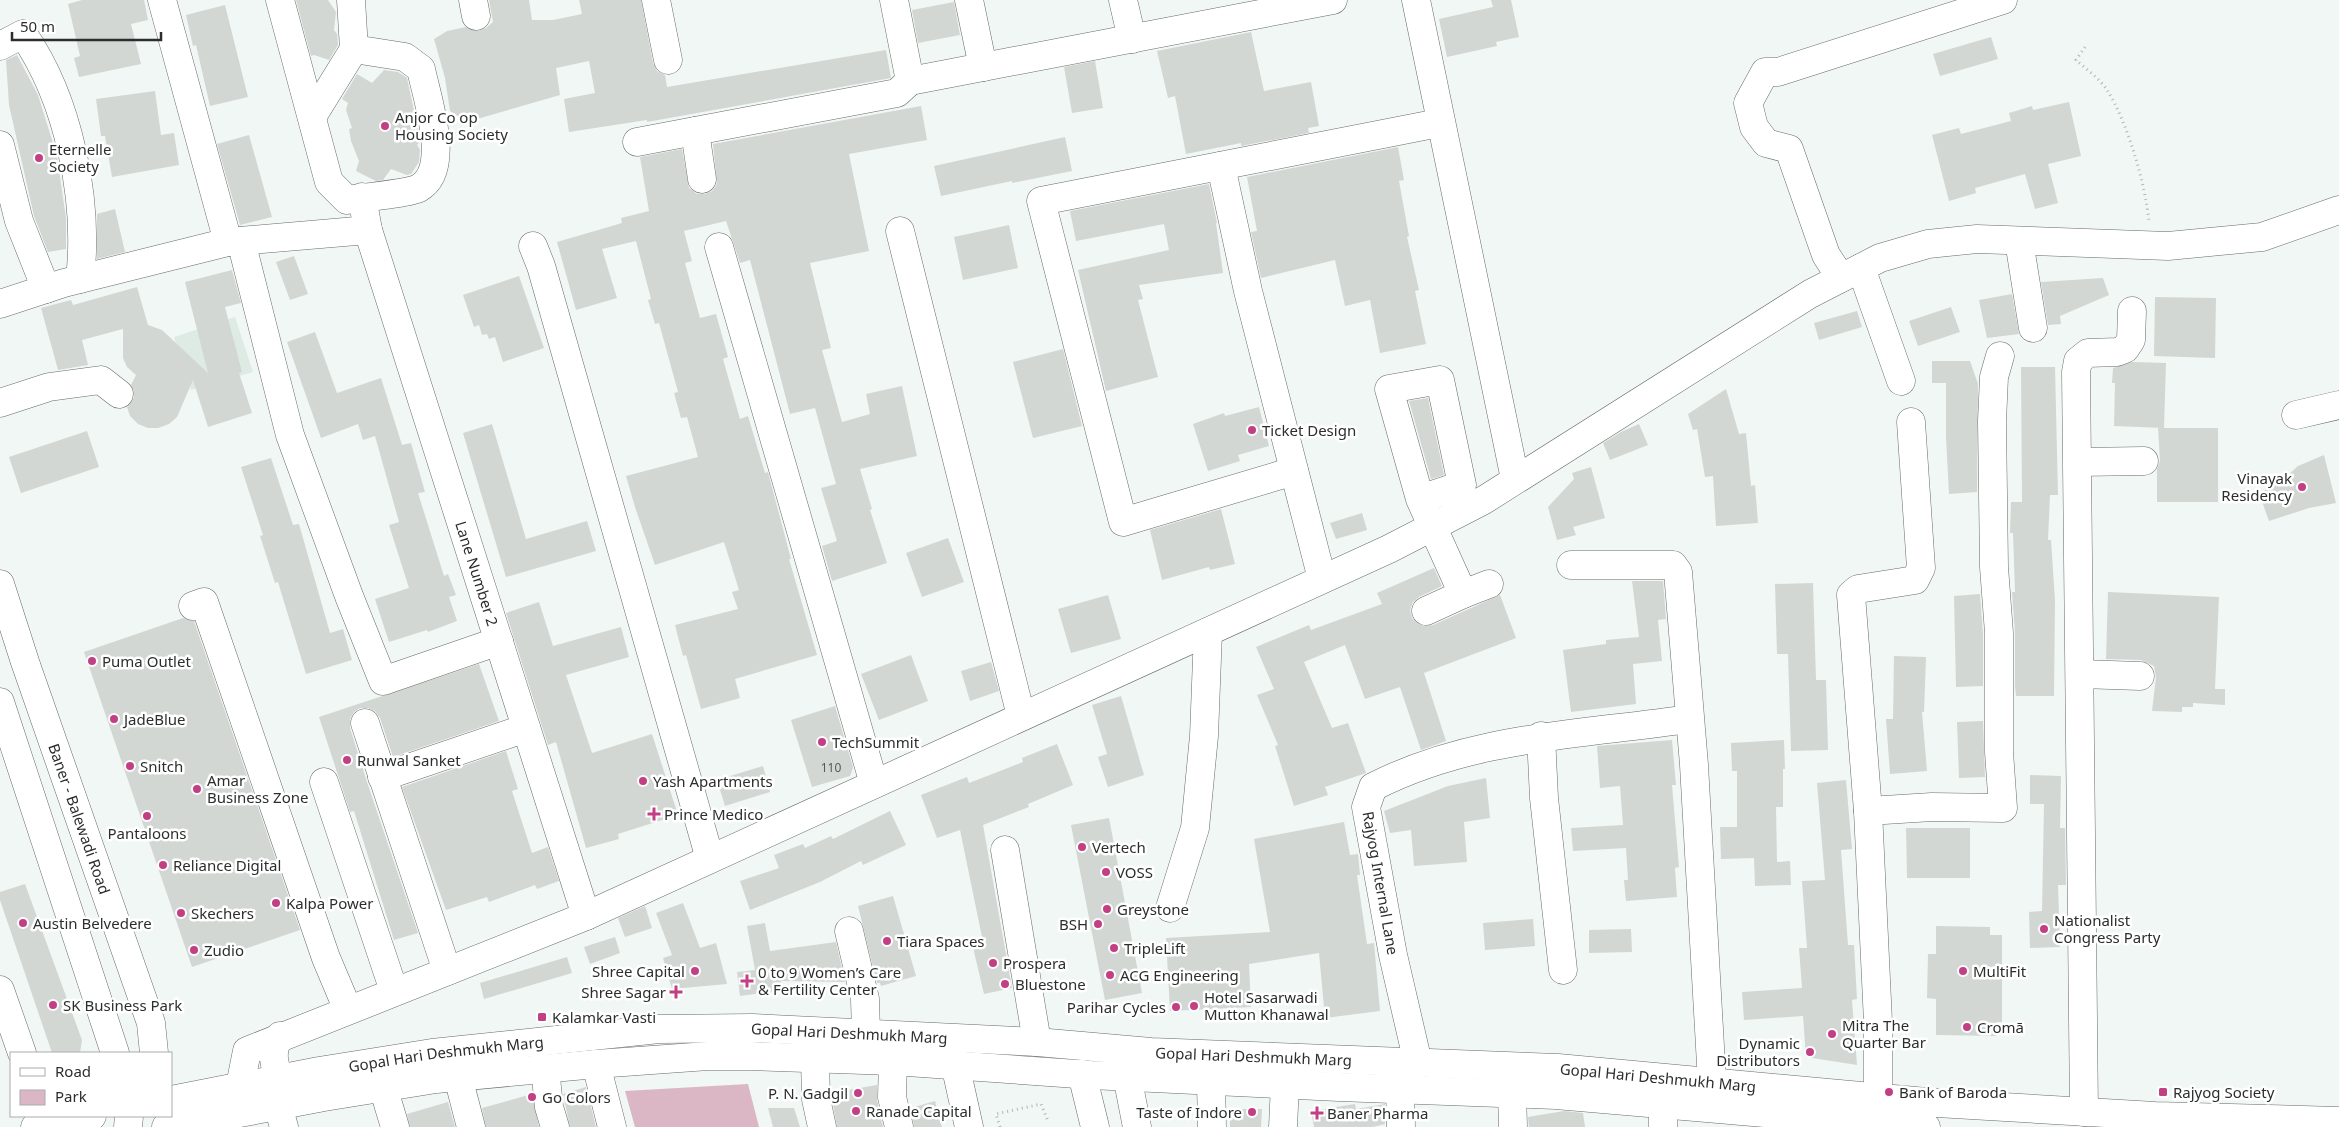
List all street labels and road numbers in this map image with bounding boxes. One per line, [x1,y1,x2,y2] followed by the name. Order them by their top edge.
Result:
[451,519,503,629] street label: Lane Number 2
[44,741,115,897] street label: Baner - Balewadi Road
[1359,810,1403,956] street label: Rajyog Internal Lane
[751,1018,948,1048] street label: Gopal Hari Deshmukh Marg
[347,1031,545,1076] street label: Gopal Hari Deshmukh Marg
[1155,1042,1352,1070] street label: Gopal Hari Deshmukh Marg
[1559,1058,1757,1096] street label: Gopal Hari Deshmukh Marg

